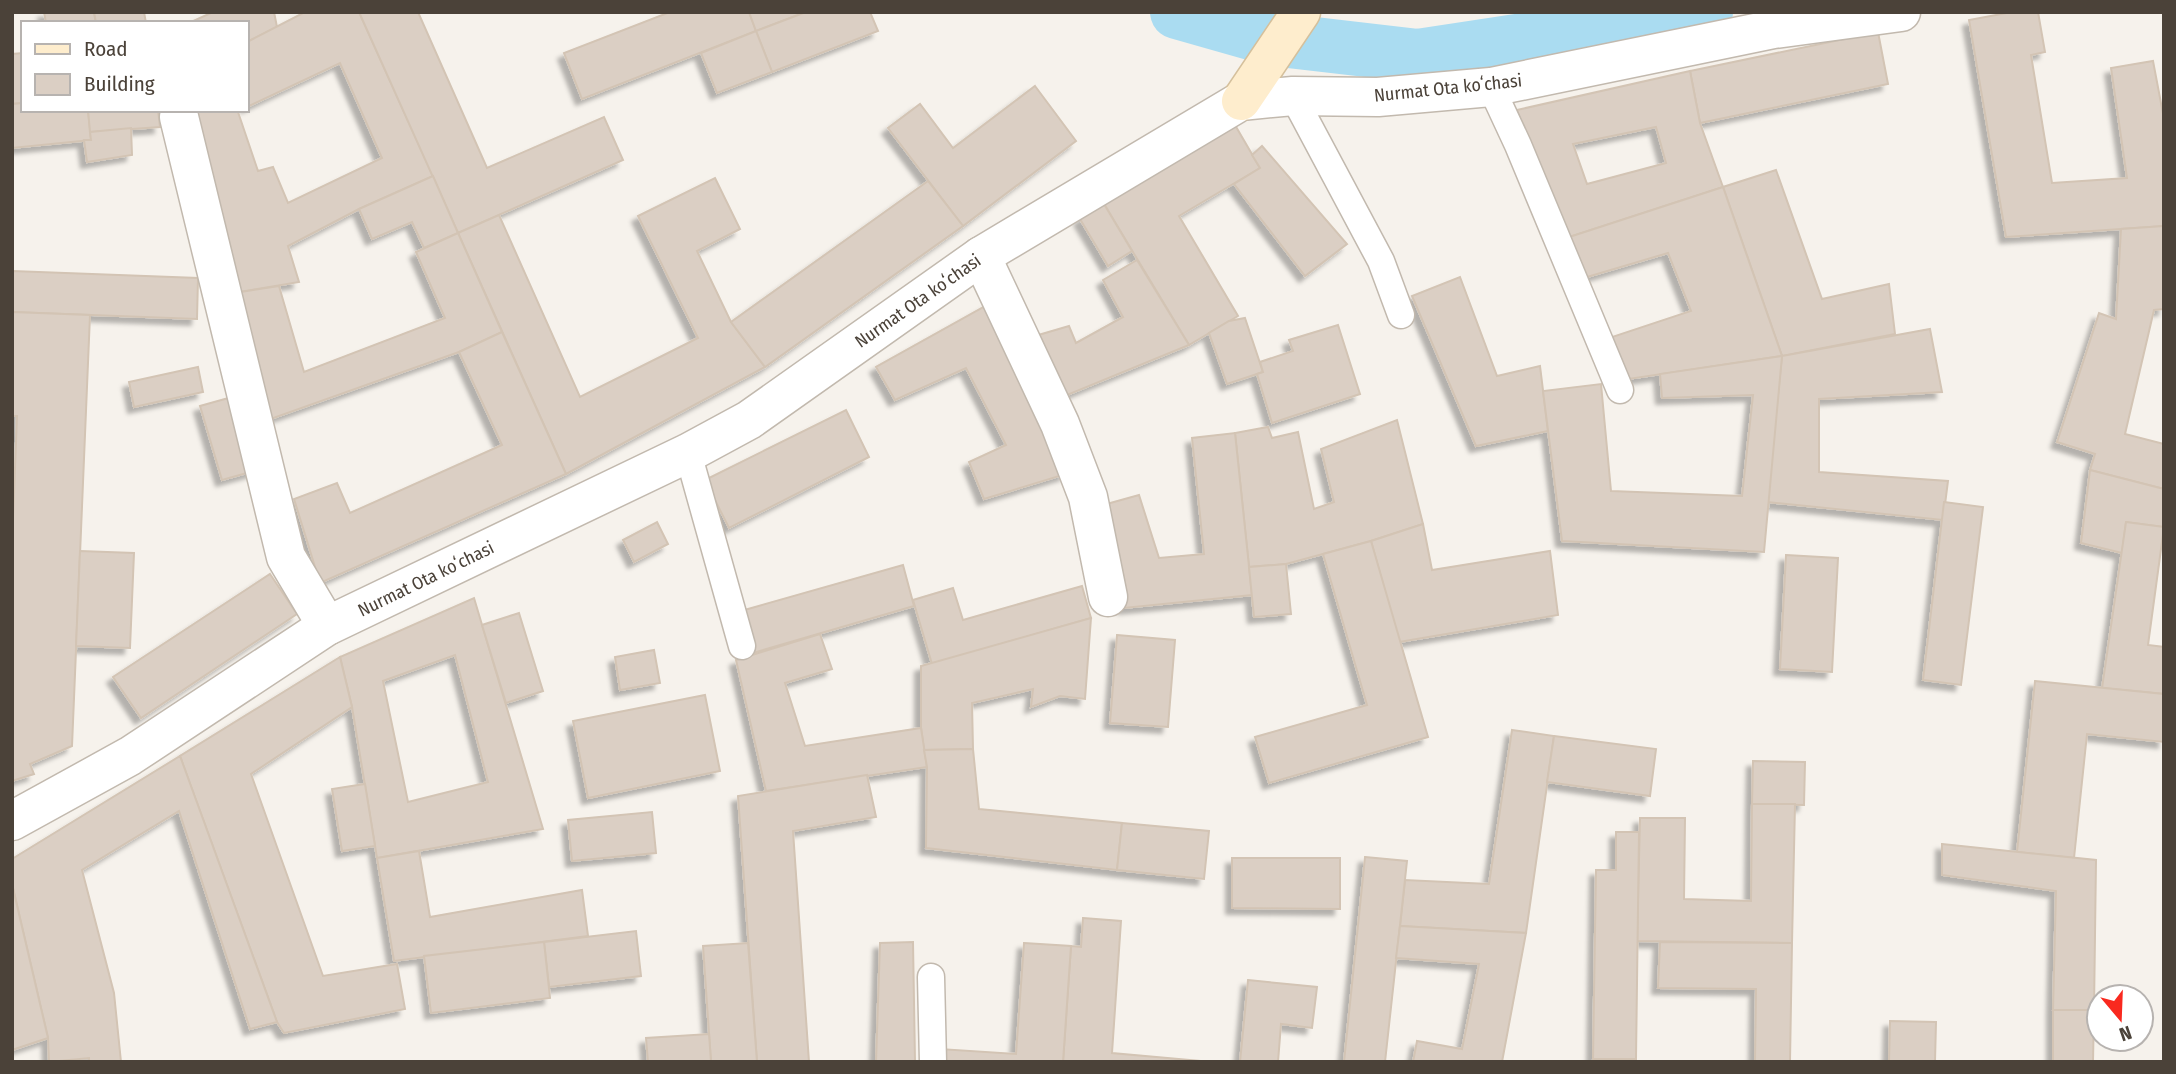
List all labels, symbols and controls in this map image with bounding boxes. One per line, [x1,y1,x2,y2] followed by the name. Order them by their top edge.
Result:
[21,21,248,112] legend
[84,36,128,62] text: Road
[1373,69,1523,107] street label: Nurmat Ota koʻchasi
[84,71,155,97] text: Building
[851,249,985,353] street label: Nurmat Ota koʻchasi
[354,537,498,621] street label: Nurmat Ota koʻchasi
[2085,983,2155,1053] north arrow
[2116,1021,2135,1046] text: N

